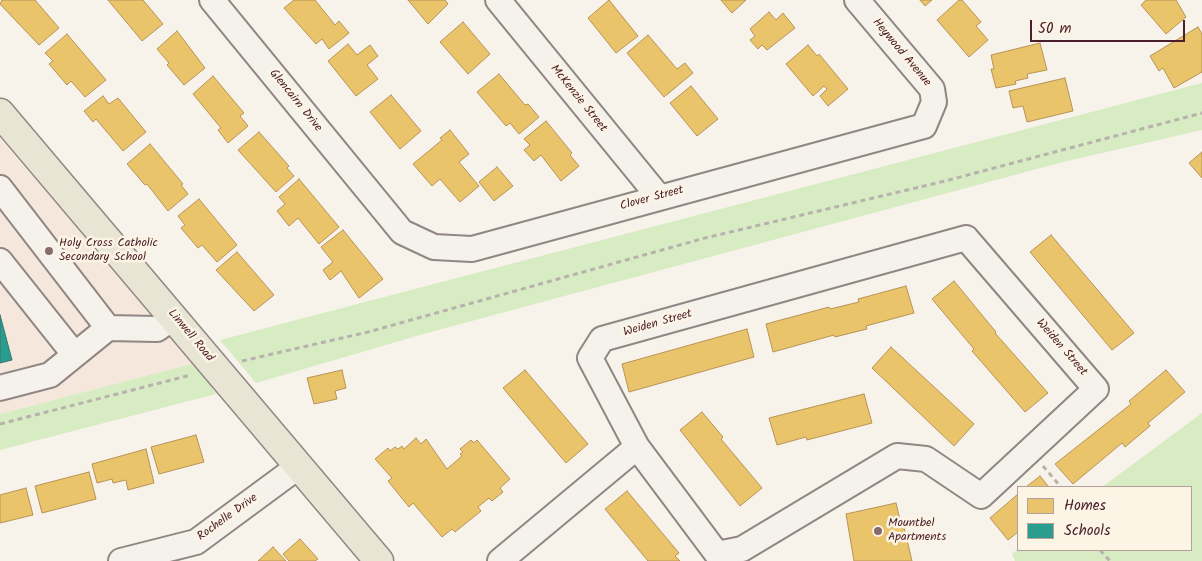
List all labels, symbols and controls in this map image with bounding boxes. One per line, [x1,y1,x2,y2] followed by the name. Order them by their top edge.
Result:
[1032,10,1187,42] scale bar
[868,16,934,90] street label: Heywood Avenue
[1038,17,1072,41] text: 50 m
[546,62,610,136] street label: McKenzie Street
[265,67,325,135] street label: Glencairn Drive
[619,184,685,214] street label: Clover Street
[59,237,158,265] place label: Holy Cross Catholic Secondary School
[43,245,55,257] marker: Holy Cross Catholic Secondary School
[164,307,216,365] street label: Linwell Road
[622,307,694,341] street label: Weiden Street
[1032,317,1090,379] street label: Weiden Street
[1017,486,1192,551] legend
[195,491,261,545] street label: Rochelle Drive
[1064,494,1106,518] text: Homes
[888,517,946,545] place label: Mountbel Apartments
[1064,519,1110,543] text: Schools
[872,525,884,537] marker: Mountbel Apartments

